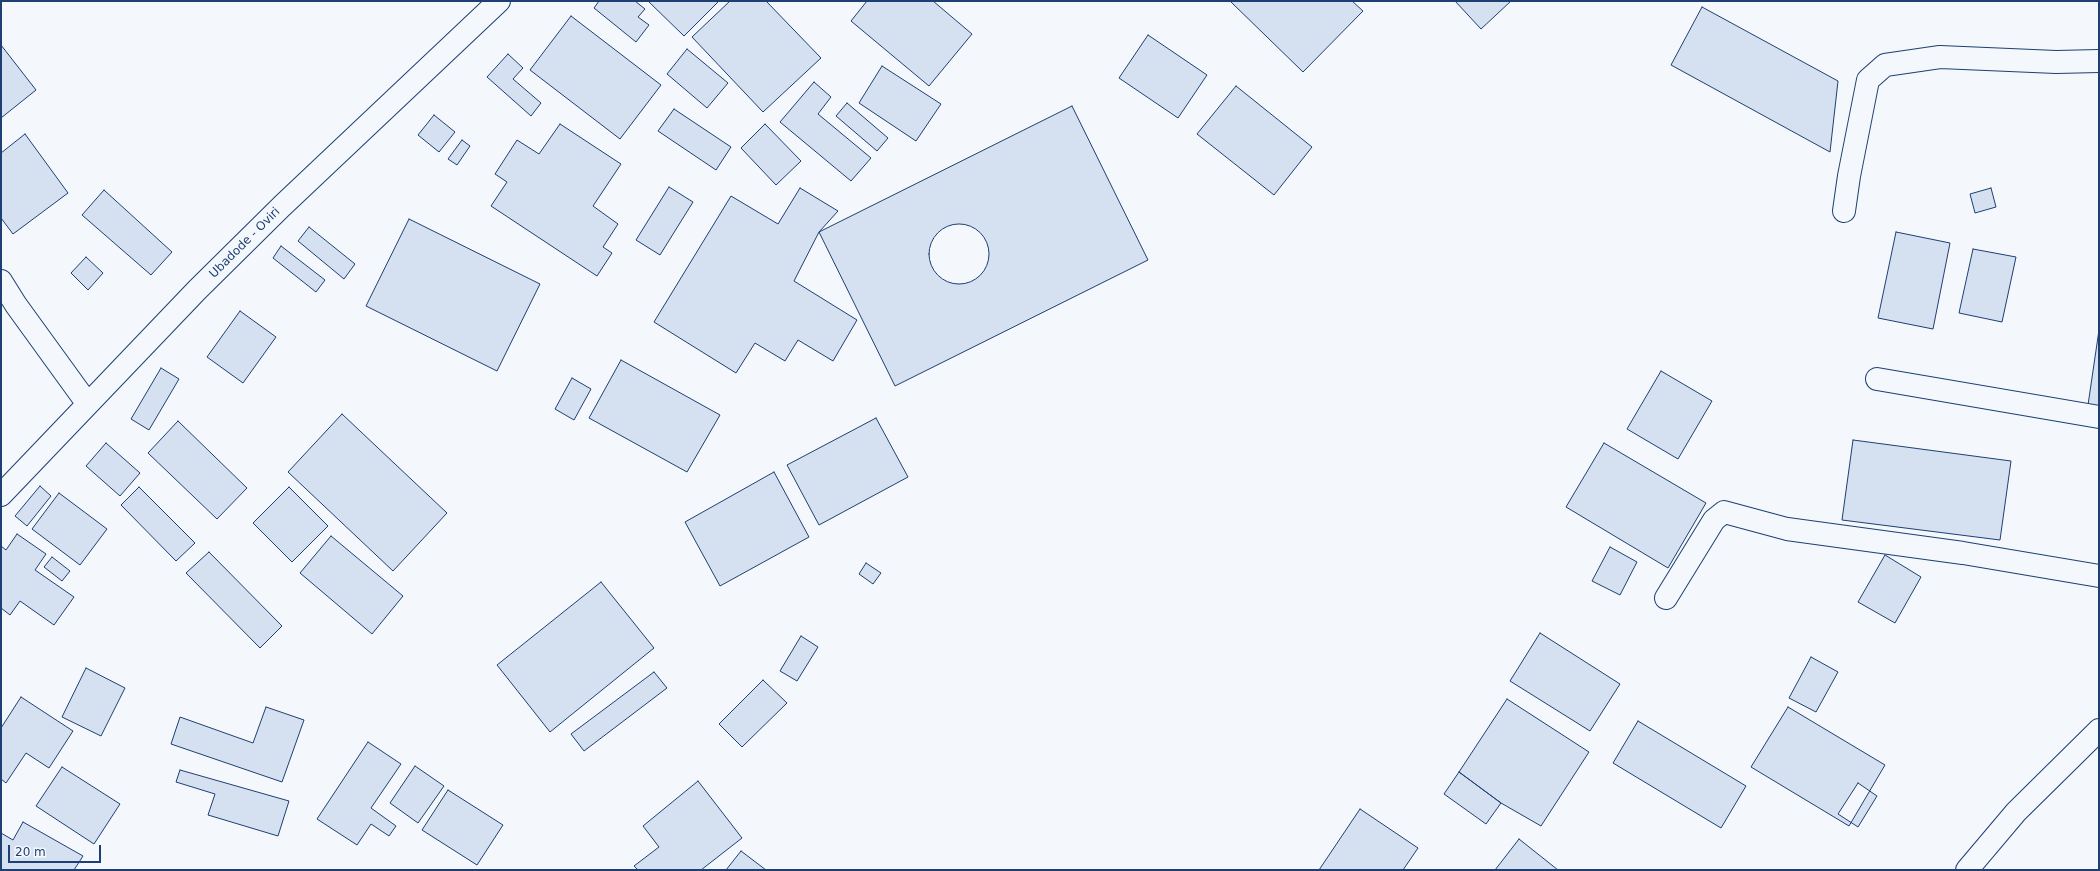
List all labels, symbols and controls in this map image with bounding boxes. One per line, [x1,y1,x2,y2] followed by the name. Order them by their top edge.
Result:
[207,205,283,281] street label: Ubadode - Oviri
[10,837,103,863] scale bar
[15,845,46,859] text: 20 m

